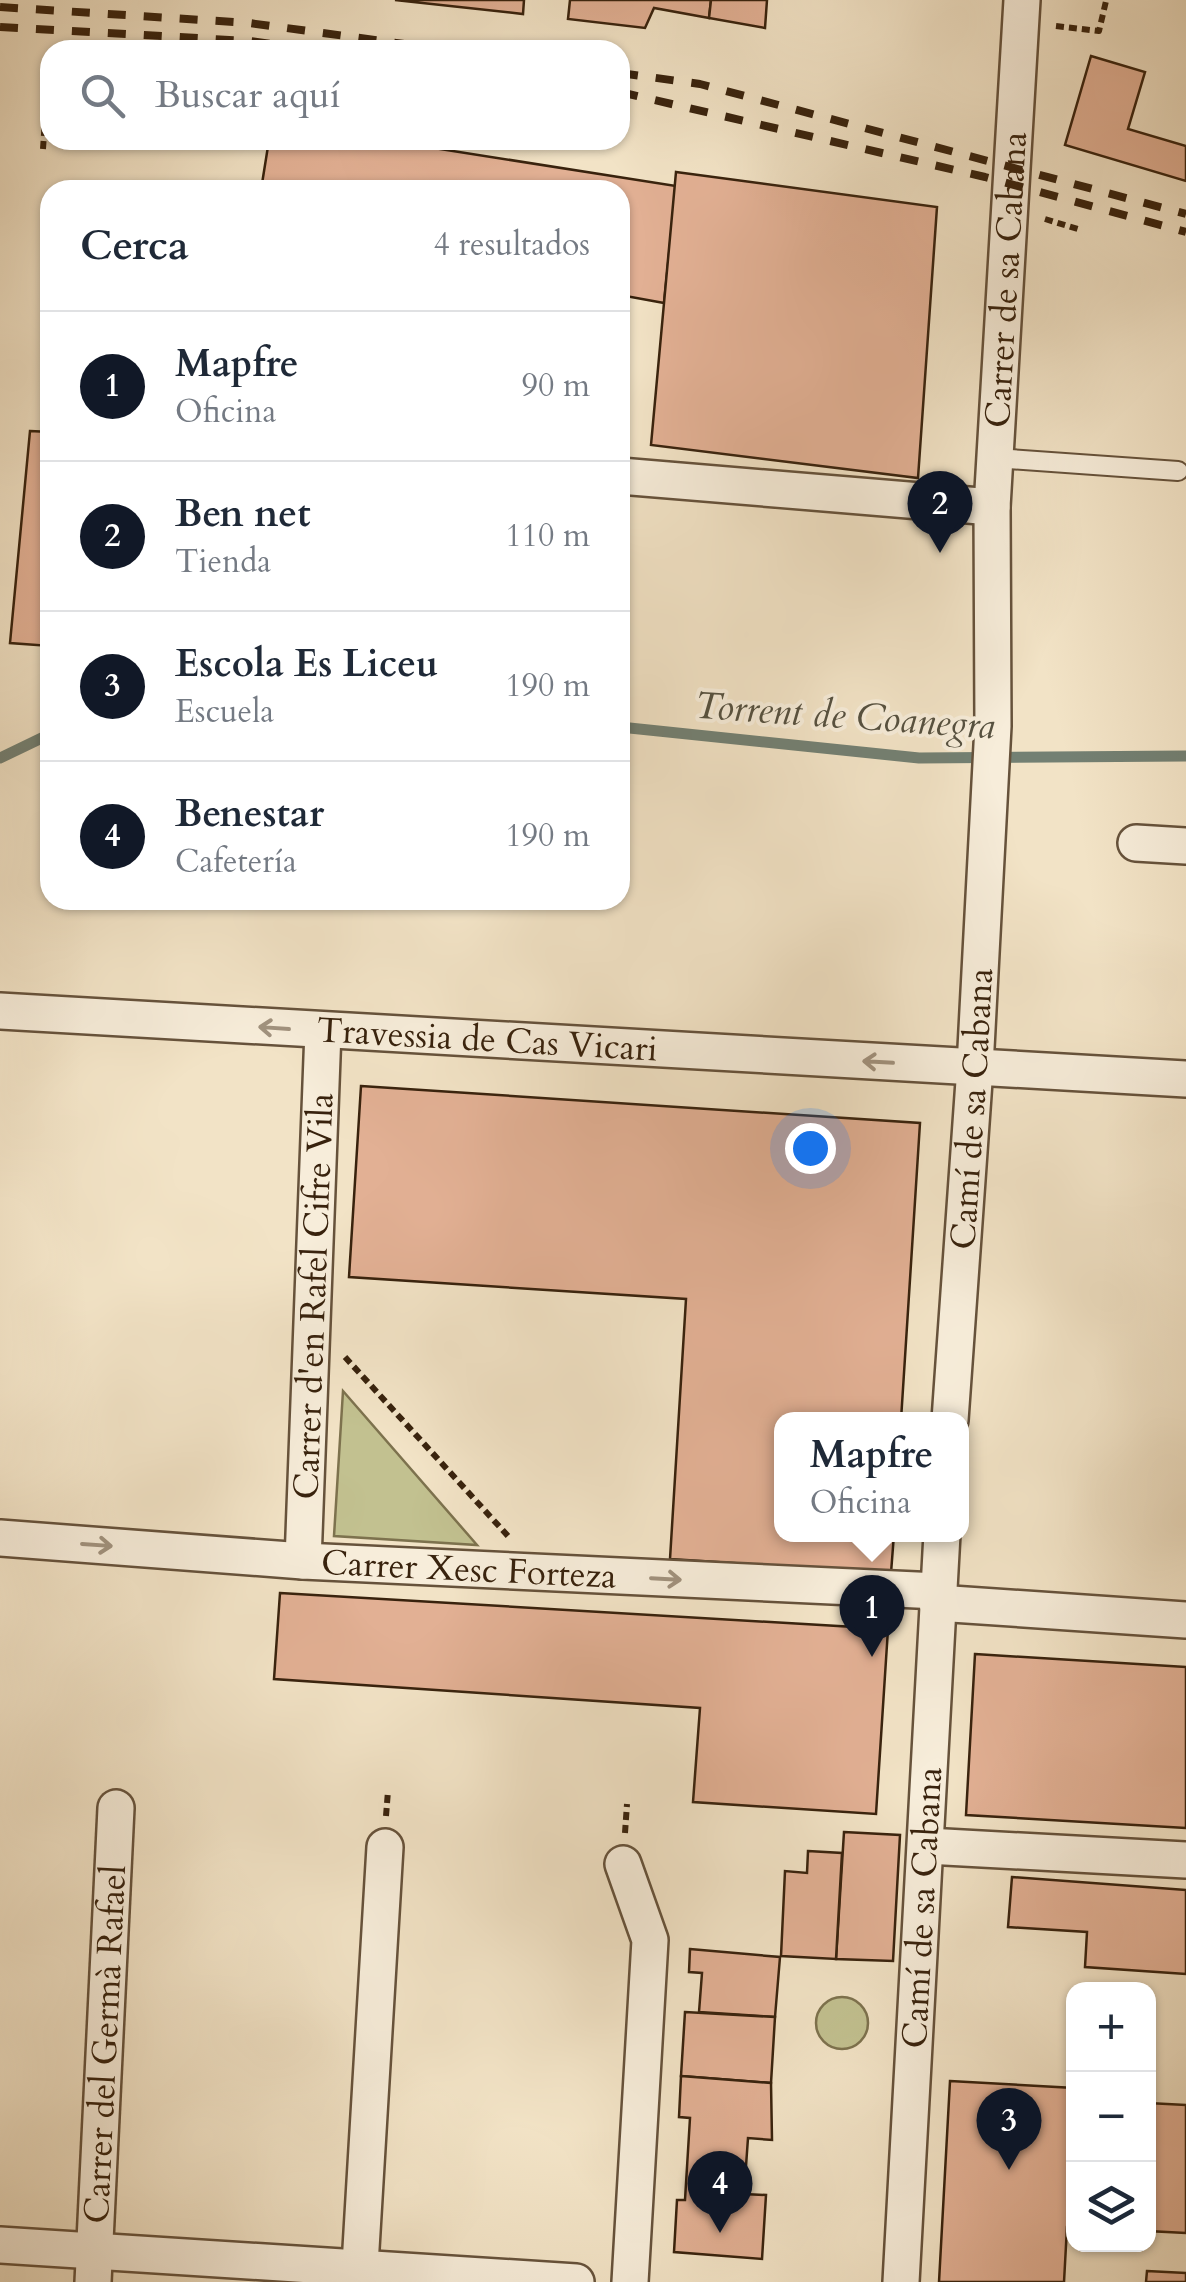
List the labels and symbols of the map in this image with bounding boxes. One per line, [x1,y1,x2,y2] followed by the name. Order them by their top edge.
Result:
[974,130,1039,429] street label: Carrer de sa Cabana
[908,470,972,553] pin: 2
[693,680,997,752] water label: Torrent de Coanegra
[939,967,1005,1251] street label: Camí de sa Cabana
[315,1006,659,1074] street label: Travessia de Cas Vicari
[259,1019,291,1038] one-way arrow
[863,1052,895,1071] one-way arrow
[282,1092,346,1500] street label: Carrer d'en Rafel Cifre Vila
[785,1123,836,1174] your location
[81,1536,113,1555] one-way arrow
[320,1539,618,1601] street label: Carrer Xesc Forteza
[650,1570,682,1589] one-way arrow
[840,1574,904,1657] pin: 1
[891,1766,954,2050] street label: Camí de sa Cabana
[73,1864,138,2225] street label: Carrer del Germà Rafael
[976,2088,1042,2170] pin: 3
[688,2150,752,2233] pin: 4

